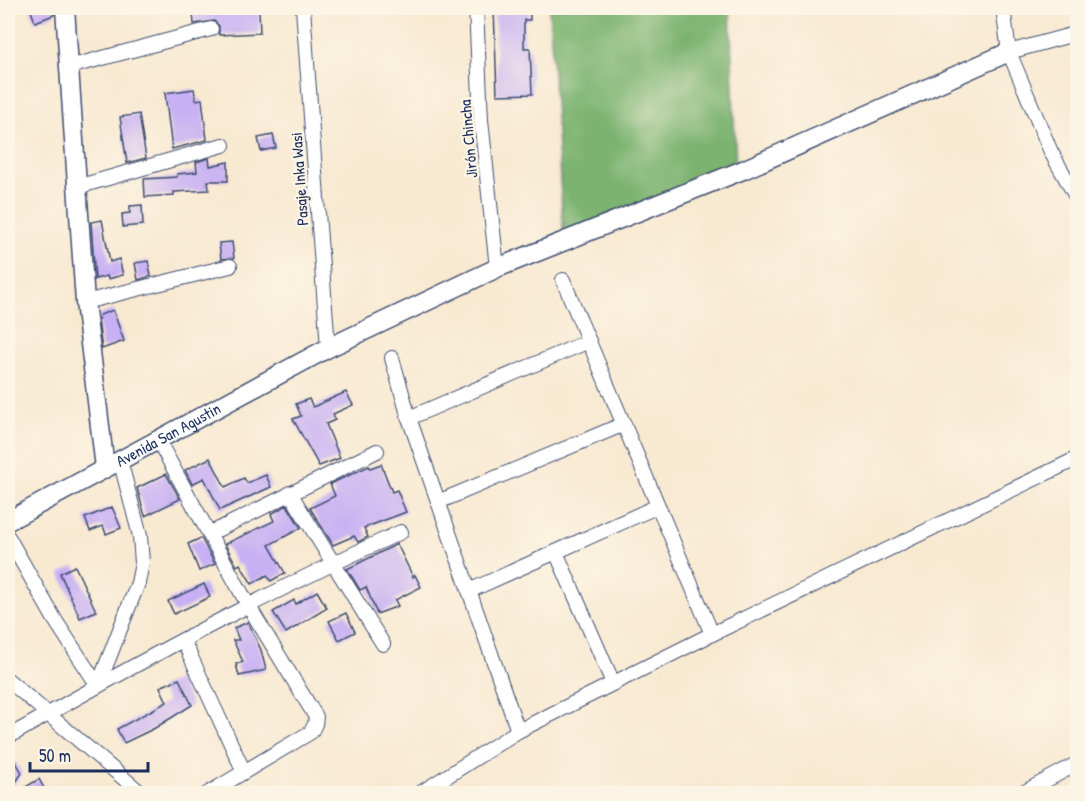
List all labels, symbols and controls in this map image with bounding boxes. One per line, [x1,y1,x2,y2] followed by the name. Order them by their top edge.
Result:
[454,99,482,179] street label: Jirón Chincha
[285,132,313,226] street label: Pasaje Inka Wasi
[112,397,224,472] street label: Avenida San Agustin
[30,735,148,773] scale bar
[39,743,71,768] text: 50 m

